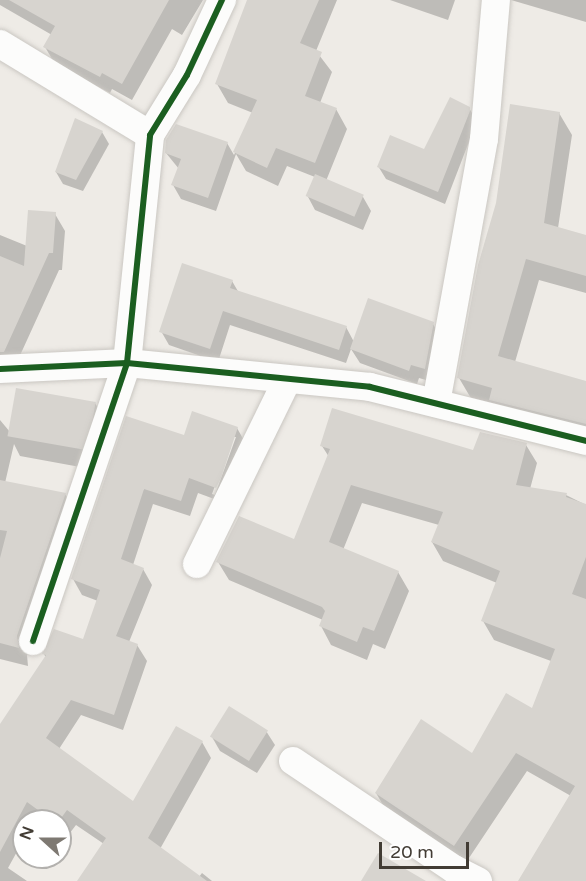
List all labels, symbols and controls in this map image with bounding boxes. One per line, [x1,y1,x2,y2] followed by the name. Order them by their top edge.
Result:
[12,809,72,869] north arrow
[15,824,39,843] text: N
[382,830,472,868] scale bar
[390,841,434,863] text: 20 m

